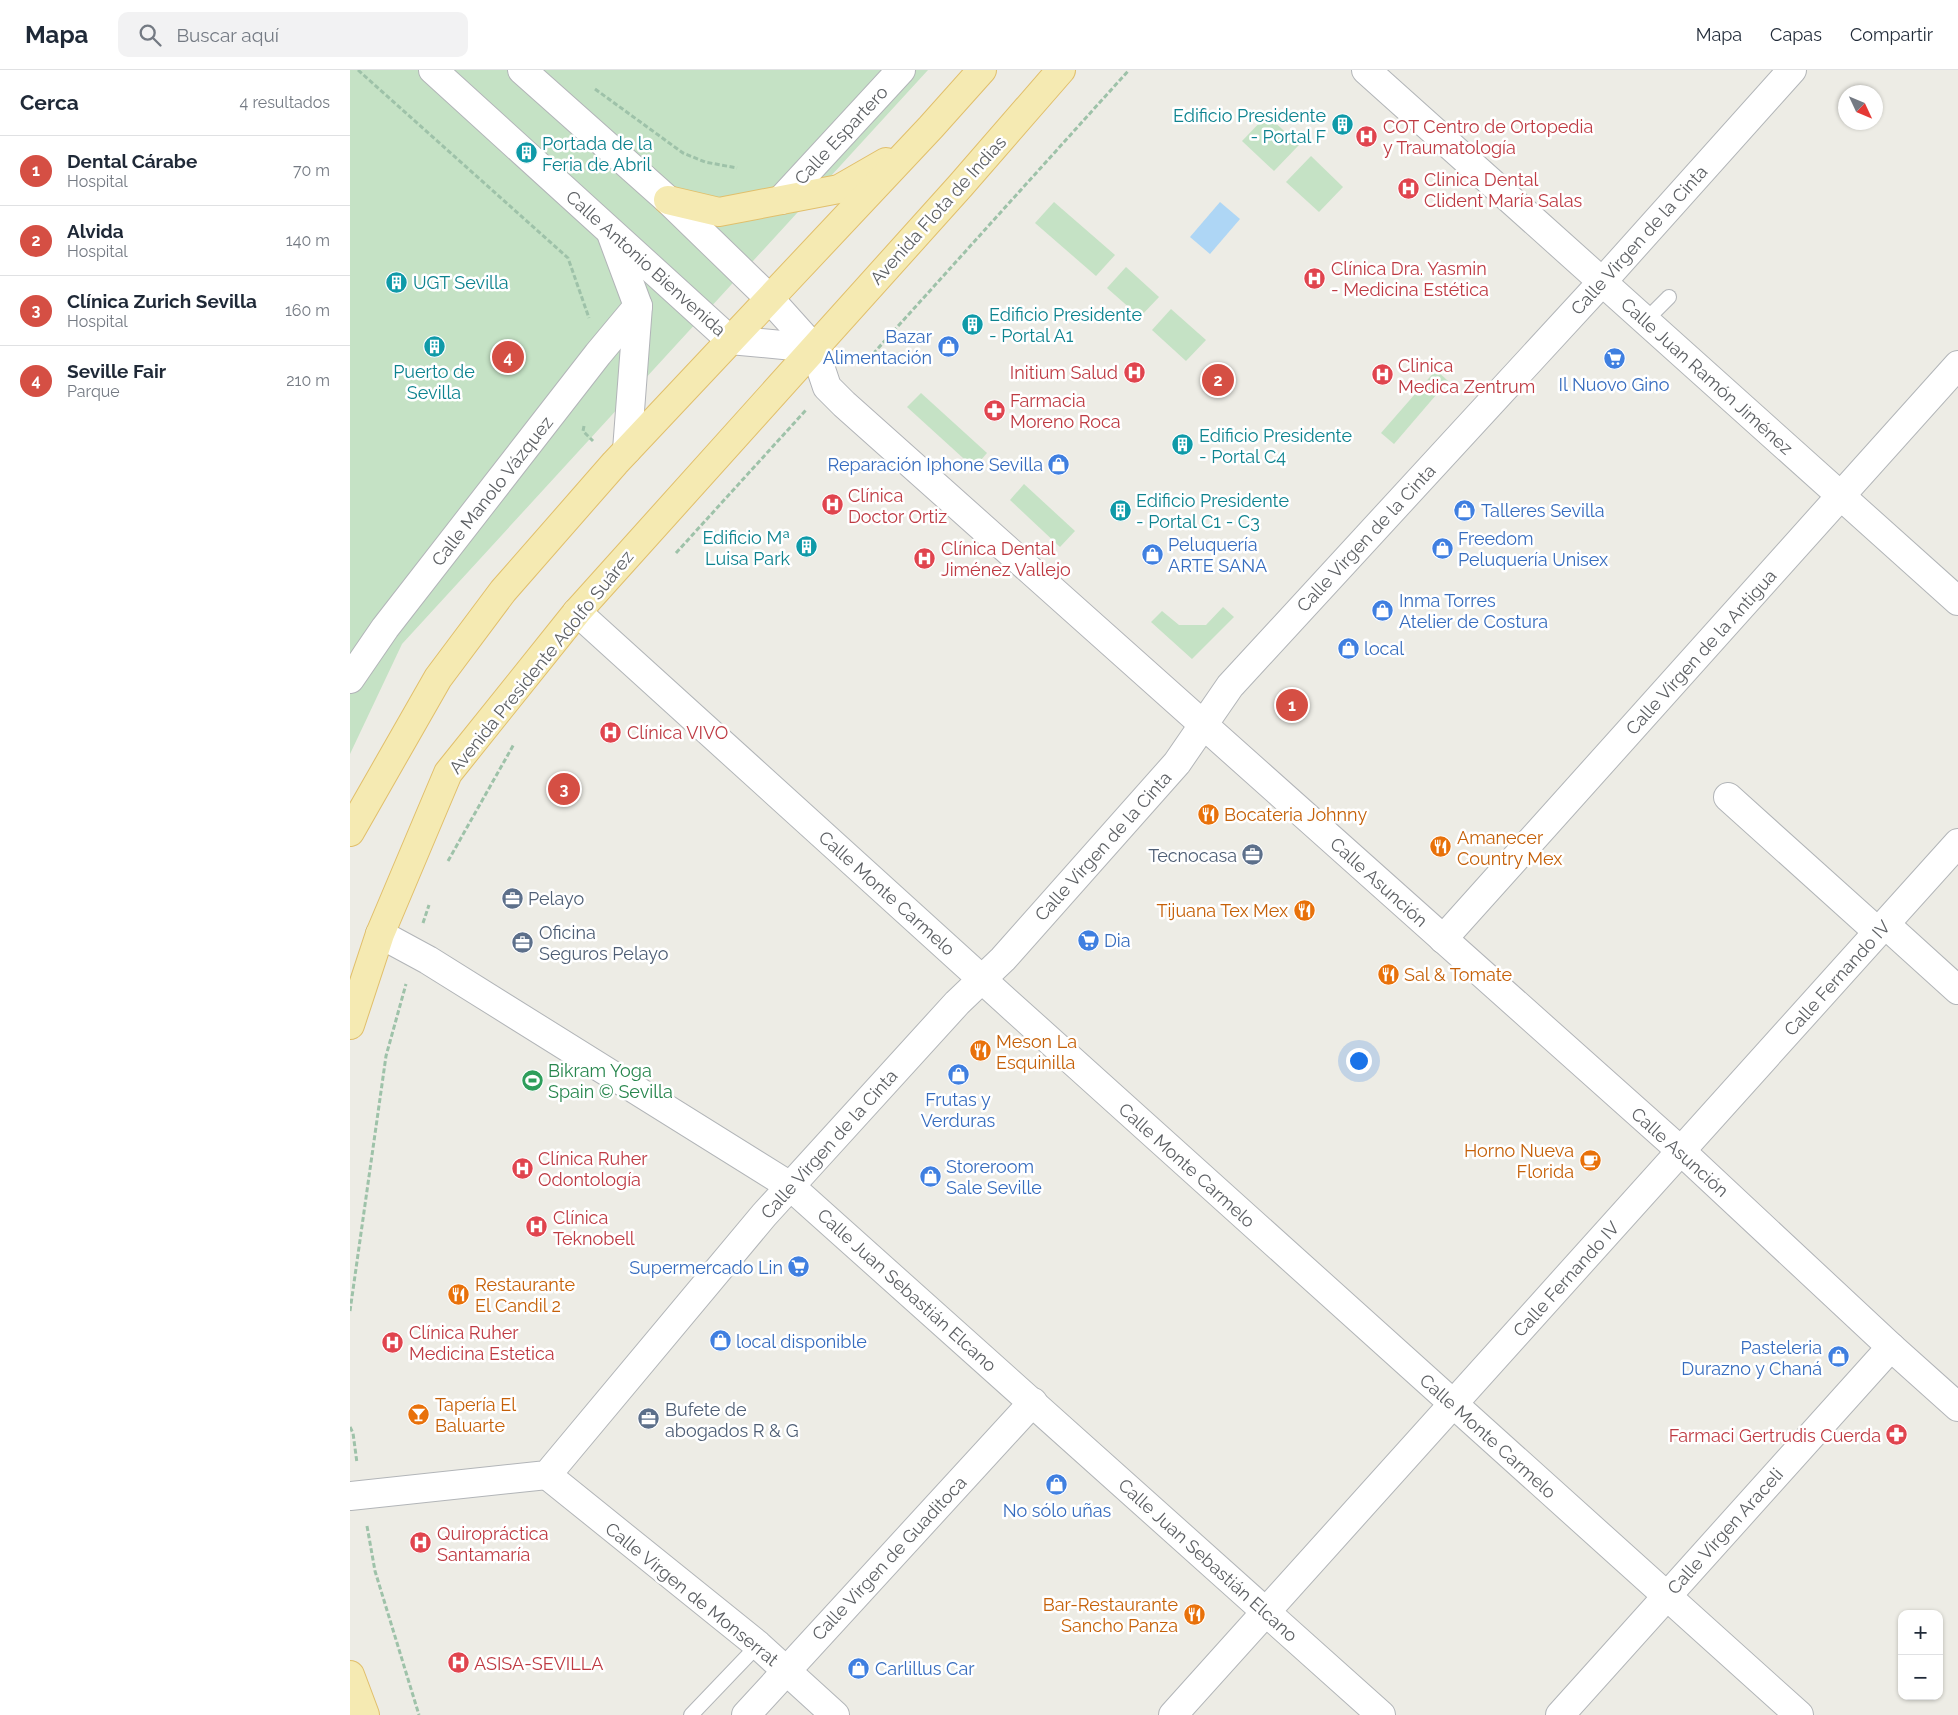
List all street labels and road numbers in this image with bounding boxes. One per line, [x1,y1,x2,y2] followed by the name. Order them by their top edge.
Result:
[790,81,892,189] street label: Calle Espartero
[866,131,1011,289] street label: Avenida Flota de Indias
[1566,161,1712,319] street label: Calle Virgen de la Cinta
[562,186,730,340] street label: Calle Antonio Bienvenida
[1617,293,1797,459] street label: Calle Juan Ramón Jiménez
[427,412,557,570] street label: Calle Manolo Vázquez
[1292,460,1440,616] street label: Calle Virgen de la Cinta
[444,546,638,778] street label: Avenida Presidente Adolfo Suárez
[1621,565,1781,739] street label: Calle Virgen de la Antigua
[1030,767,1176,925] street label: Calle Virgen de la Cinta
[815,826,960,960] street label: Calle Monte Carmelo
[1326,833,1432,931] street label: Calle Asunción
[1780,916,1894,1040] street label: Calle Fernando IV
[756,1065,902,1223] street label: Calle Virgen de la Cinta
[1115,1098,1260,1232] street label: Calle Monte Carmelo
[1627,1103,1733,1201] street label: Calle Asunción
[813,1204,1001,1376] street label: Calle Juan Sebastián Elcano
[1509,1217,1623,1341] street label: Calle Fernando IV
[1416,1369,1561,1503] street label: Calle Monte Carmelo
[1663,1464,1787,1598] street label: Calle Virgen Araceli
[807,1472,971,1644] street label: Calle Virgen de Guaditoca
[1114,1474,1302,1646] street label: Calle Juan Sebastián Elcano
[601,1518,783,1670] street label: Calle Virgen de Monserrat

